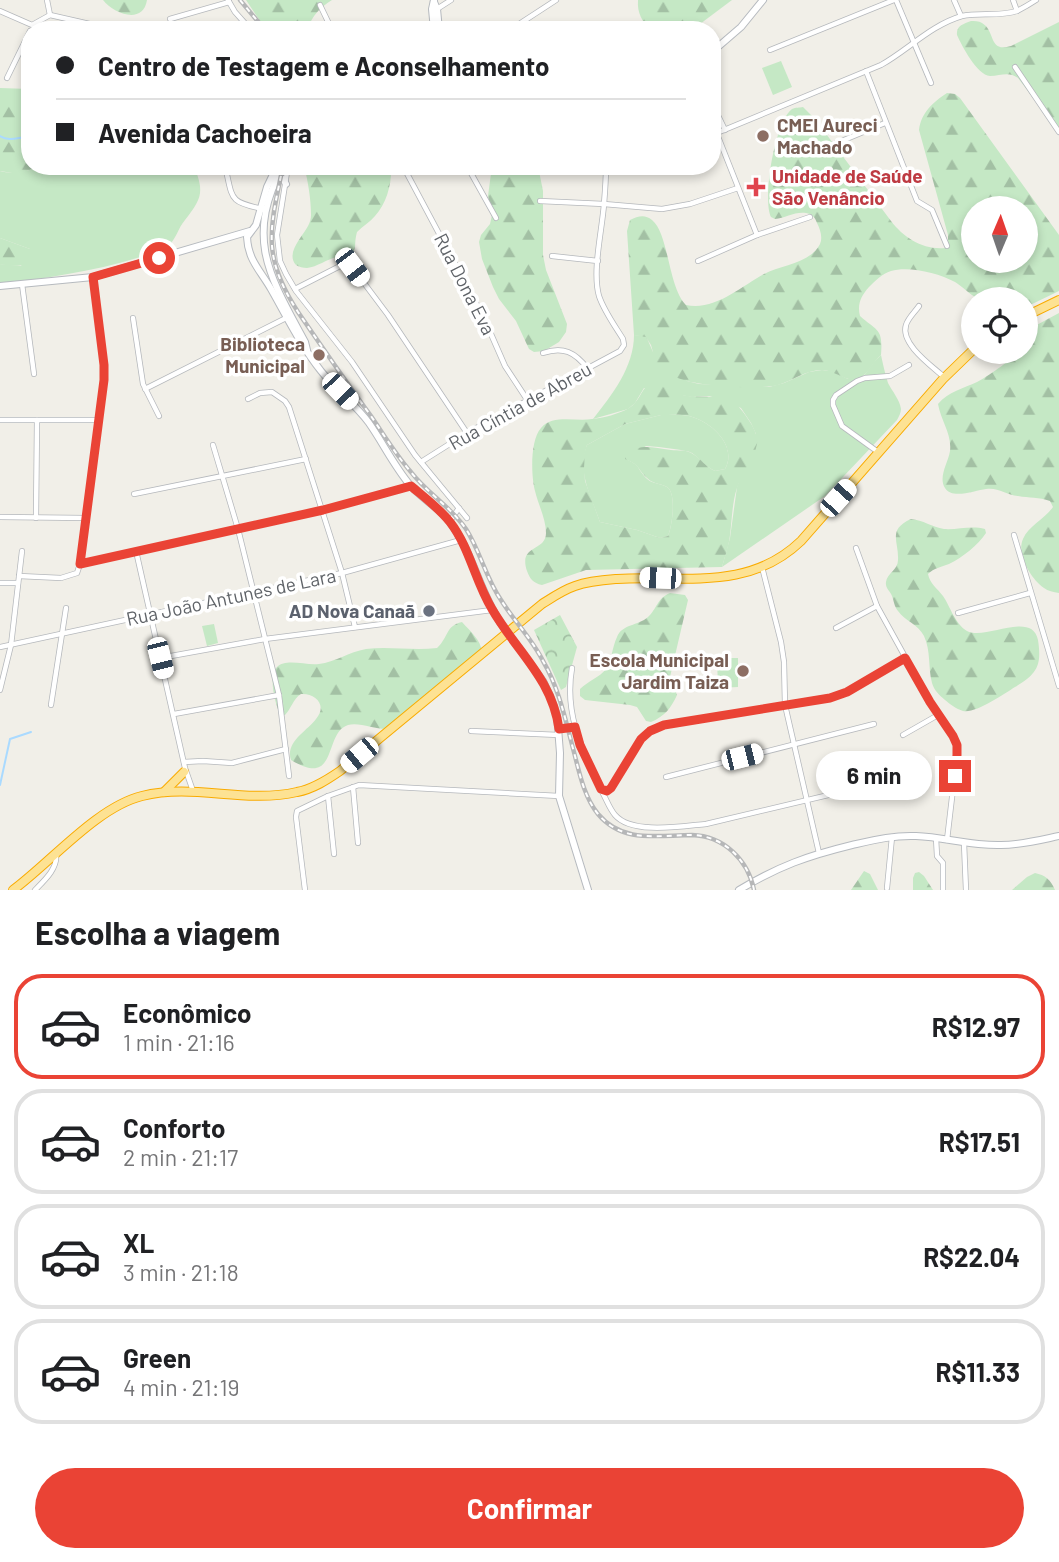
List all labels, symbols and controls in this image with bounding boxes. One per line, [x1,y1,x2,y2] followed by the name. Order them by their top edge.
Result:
[98,50,549,81] text: Centro de Testagem e Aconselhamento
[777,113,878,158] place label: CMEI Aureci Machado
[98,117,312,148] text: Avenida Cachoeira
[755,128,771,144] marker: CMEI Aureci Machado
[772,164,923,209] place label: Unidade de Saúde São Venâncio
[746,177,766,197] marker: Unidade de Saúde São Venâncio
[961,196,1038,273] north arrow
[961,196,1038,364] map controls
[430,229,501,339] street label: Rua Dona Eva
[143,242,175,274] route start
[331,244,374,290] car
[961,287,1038,364] button: locate
[220,332,305,377] place label: Biblioteca Municipal
[311,347,327,363] marker: Biblioteca Municipal
[444,357,595,454] street label: Rua Cíntia de Abreu
[318,369,363,413] car
[817,475,860,521] car
[124,563,338,630] street label: Rua João Antunes de Lara
[639,567,682,589] car
[289,599,415,622] place label: AD Nova Canaã
[421,603,437,619] marker: AD Nova Canaã
[145,635,176,681] car
[590,648,729,693] place label: Escola Municipal Jardim Taiza
[735,663,751,679] marker: Escola Municipal Jardim Taiza
[337,733,382,777] car
[720,742,765,772] car
[815,752,930,800] callout: 6 min
[939,760,971,792] route end
[847,761,901,789] text: 6 min
[35,913,280,951] text: Escolha a viagem
[39,995,102,1058] icon: car
[123,997,252,1028] text: Econômico
[932,1011,1020,1042] text: R$12.97
[123,1028,235,1056] text: 1 min · 21:16
[39,1110,102,1173] icon: car
[123,1112,226,1143] text: Conforto
[939,1126,1020,1157] text: R$17.51
[123,1143,238,1171] text: 2 min · 21:17
[39,1225,102,1288] icon: car
[123,1227,154,1258] text: XL
[923,1241,1020,1272] text: R$22.04
[123,1258,239,1286] text: 3 min · 21:18
[39,1340,102,1403] icon: car
[123,1342,191,1373] text: Green
[935,1356,1020,1387] text: R$11.33
[123,1373,239,1401] text: 4 min · 21:19
[35,1468,1024,1548] button: Confirmar

